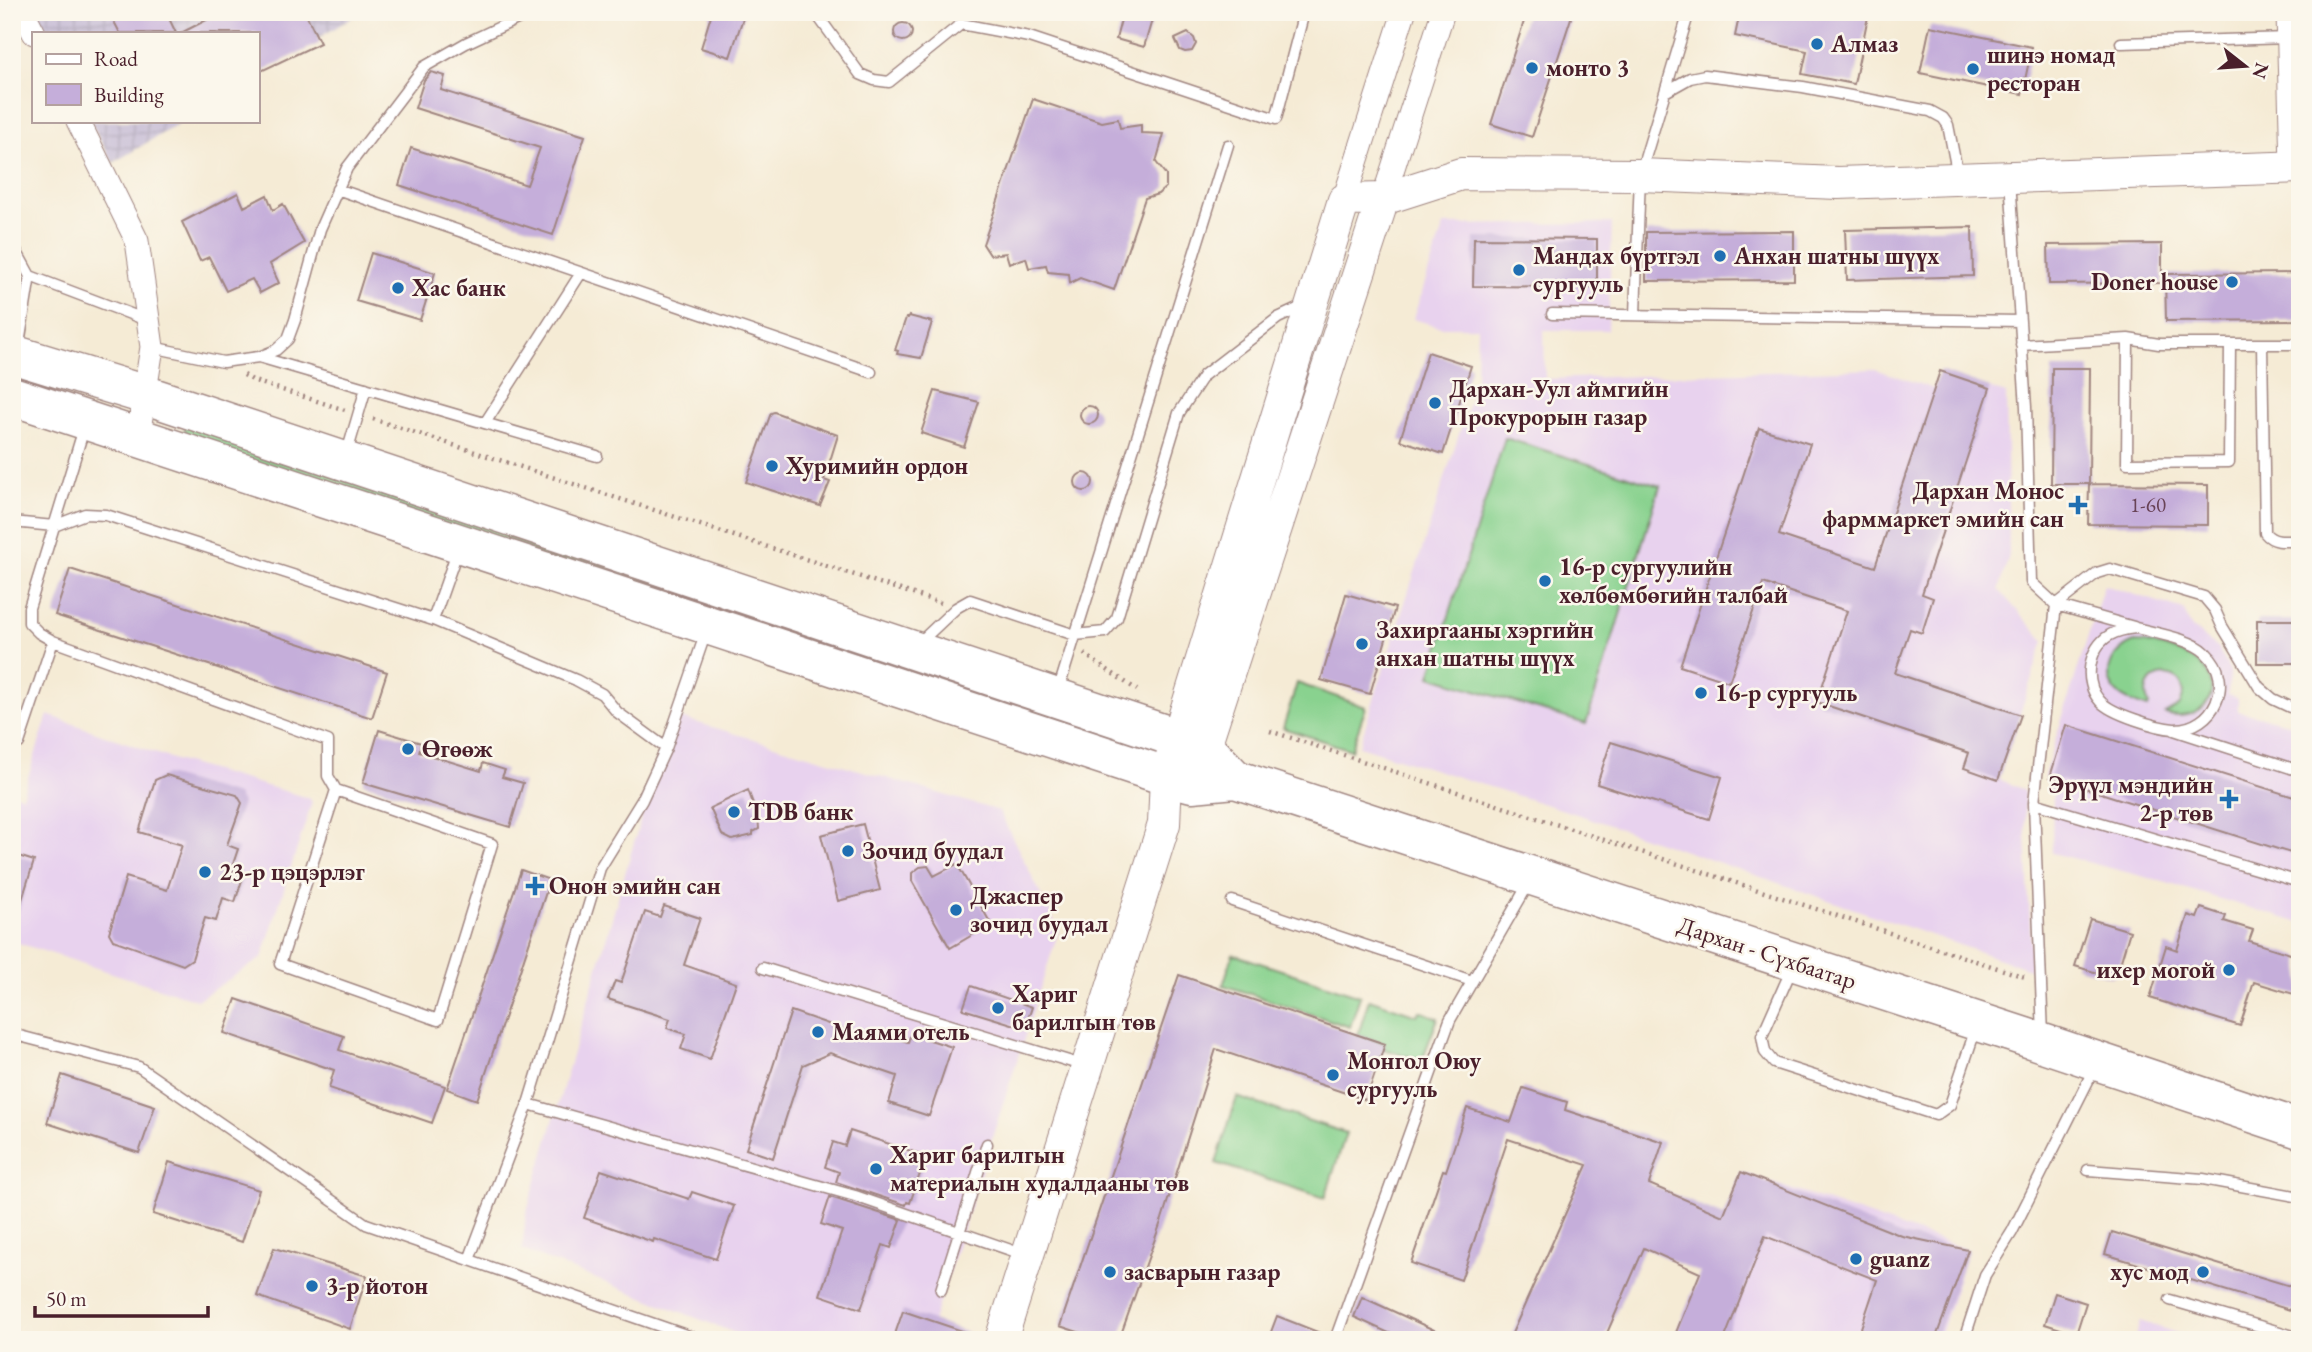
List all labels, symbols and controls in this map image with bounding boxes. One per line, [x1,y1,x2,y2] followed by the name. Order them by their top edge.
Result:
[1830,28,1898,59] place label: Алмаз
[32,32,259,122] legend
[2210,32,2280,102] north arrow
[1809,36,1825,52] marker: Алмаз
[1987,39,2116,98] place label: шинэ номад ресторан
[94,45,138,72] text: Road
[1546,52,1629,83] place label: монто 3
[1524,60,1540,76] marker: монто 3
[2246,60,2275,82] text: N
[1965,61,1981,77] marker: шинэ номад ресторан
[94,81,164,108] text: Building
[1533,240,1699,300] place label: Мандах бүртгэл сургууль
[1733,240,1939,272] place label: Анхан шатны шүүх
[1712,248,1728,264] marker: Анхан шатны шүүх
[1511,262,1527,278] marker: Мандах бүртгэл сургууль
[2091,266,2218,297] place label: Doner house
[411,272,506,303] place label: Хас банк
[2224,274,2240,290] marker: Doner house
[390,280,406,296] marker: Хас банк
[1449,373,1669,433] place label: Дархан-Уул аймгийн Прокурорын газар
[1427,395,1443,411] marker: Дархан-Уул аймгийн Прокурорын газар
[785,450,968,482] place label: Хуримийн ордон
[764,458,780,474] marker: Хуримийн ордон
[1822,475,2064,534] place label: Дархан Монос фарммаркет эмийн сан
[2130,491,2166,518] house number: 1-60
[2070,497,2086,513] marker: Дархан Монос фарммаркет эмийн сан
[1559,551,1788,610] place label: 16-р сургуулийн хөлбөмбөгийн талбай
[1537,573,1553,589] marker: 16-р сургуулийн хөлбөмбөгийн талбай
[1376,614,1594,674] place label: Захиргааны хэргийн анхан шатны шүүх
[1354,636,1370,652] marker: Захиргааны хэргийн анхан шатны шүүх
[1715,677,1857,709] place label: 16-р сургууль
[1693,685,1709,701] marker: 16-р сургууль
[422,733,494,764] place label: Өгөөж
[400,741,416,757] marker: Өгөөж
[2048,769,2213,828] place label: Эрүүл мэндийн 2-р төв
[2219,789,2239,809] marker: Эрүүл мэндийн 2-р төв
[748,796,854,827] place label: TDB банк
[726,804,742,820] marker: TDB банк
[862,835,1004,867] place label: Зочид буудал
[840,843,856,859] marker: Зочид буудал
[219,856,365,887] place label: 23-р цэцэрлэг
[197,864,213,880] marker: 23-р цэцэрлэг
[549,870,721,901] place label: Онон эмийн сан
[527,878,543,894] marker: Онон эмийн сан
[970,880,1108,940] place label: Джаспер зочид буудал
[948,902,964,918] marker: Джаспер зочид буудал
[1674,909,1860,996] street label: Дархан - Сүхбаатар
[2097,954,2215,985] place label: ихер могой
[2221,962,2237,978] marker: ихер могой
[1011,978,1156,1037] place label: Хариг барилгын төв
[990,1000,1006,1016] marker: Хариг барилгын төв
[832,1016,970,1047] place label: Маями отель
[810,1024,826,1040] marker: Маями отель
[1347,1045,1482,1105] place label: Монгол Оюу сургууль
[1325,1067,1341,1083] marker: Монгол Оюу сургууль
[889,1139,1189,1199] place label: Хариг барилгын материалын худалдааны төв
[868,1161,884,1177] marker: Хариг барилгын материалын худалдааны төв
[1870,1243,1930,1275] place label: guanz
[1848,1251,1864,1267] marker: guanz
[1124,1256,1280,1287] place label: засварын газар
[2110,1256,2189,1288] place label: хус мод
[1102,1264,1118,1280] marker: засварын газар
[2195,1264,2211,1280] marker: хус мод
[326,1270,428,1301] place label: 3-р йотон
[35,1275,208,1319] scale bar
[304,1278,320,1294] marker: 3-р йотон
[46,1285,87,1312] text: 50 m

